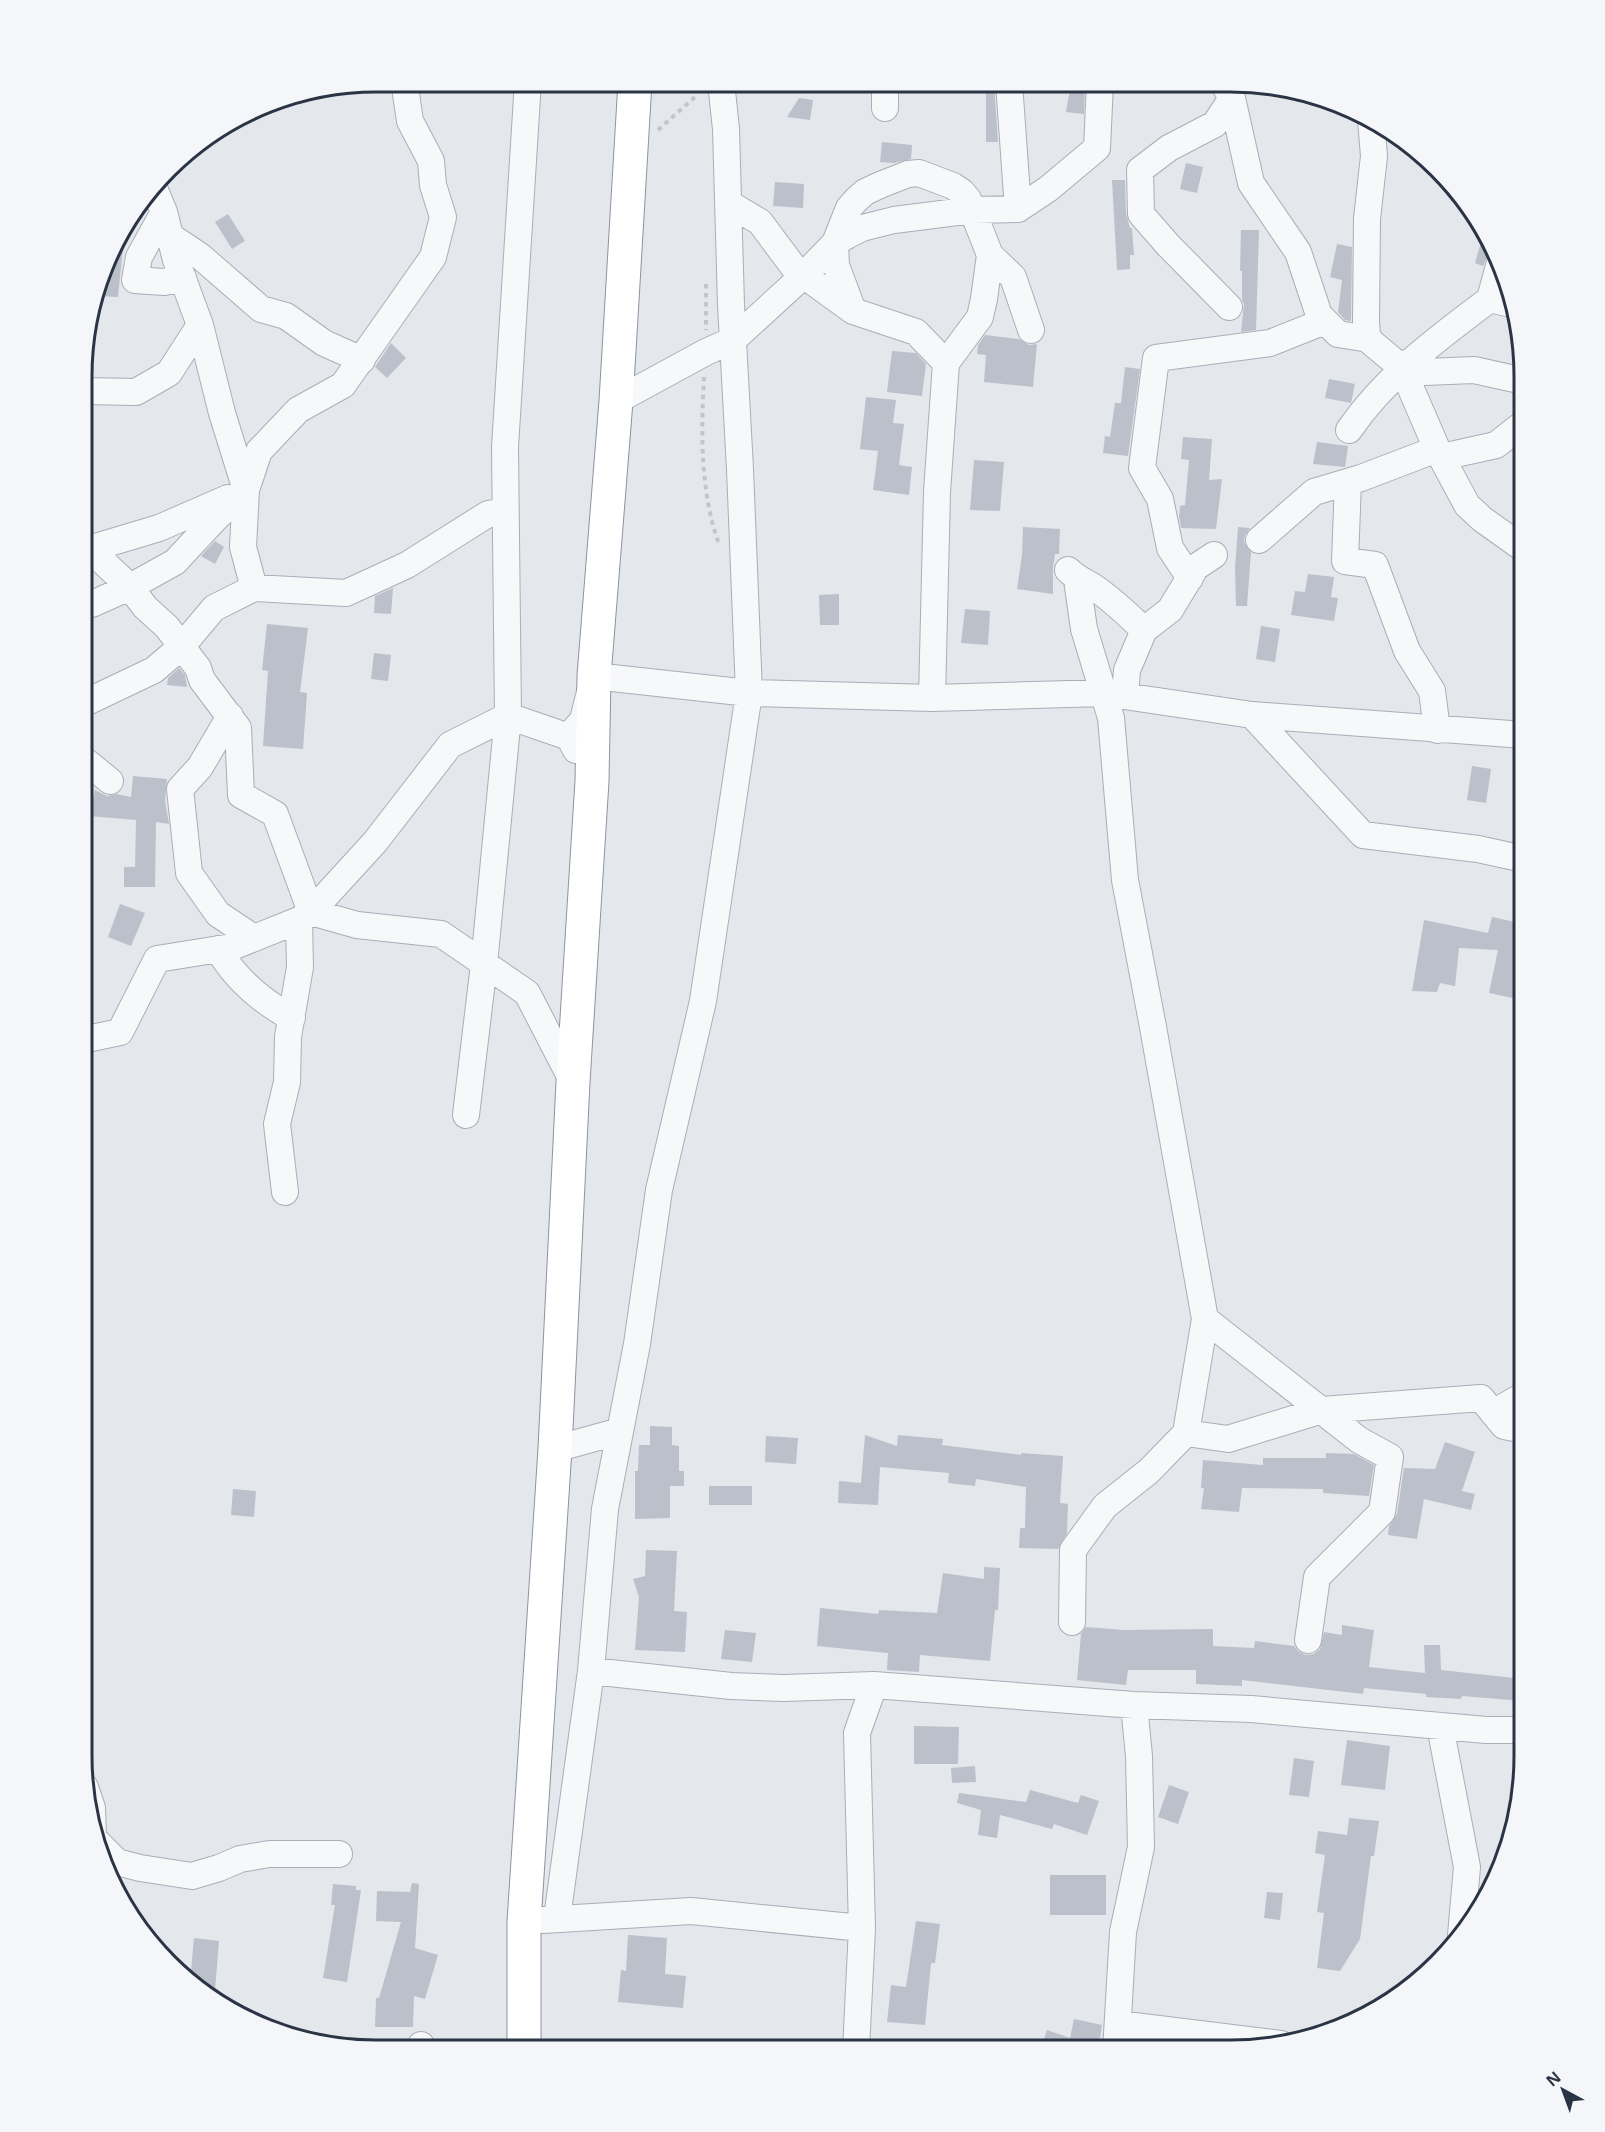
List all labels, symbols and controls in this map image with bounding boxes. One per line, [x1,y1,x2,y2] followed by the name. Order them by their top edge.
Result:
[1533,2060,1593,2120] north arrow
[1541,2066,1565,2091] text: N

